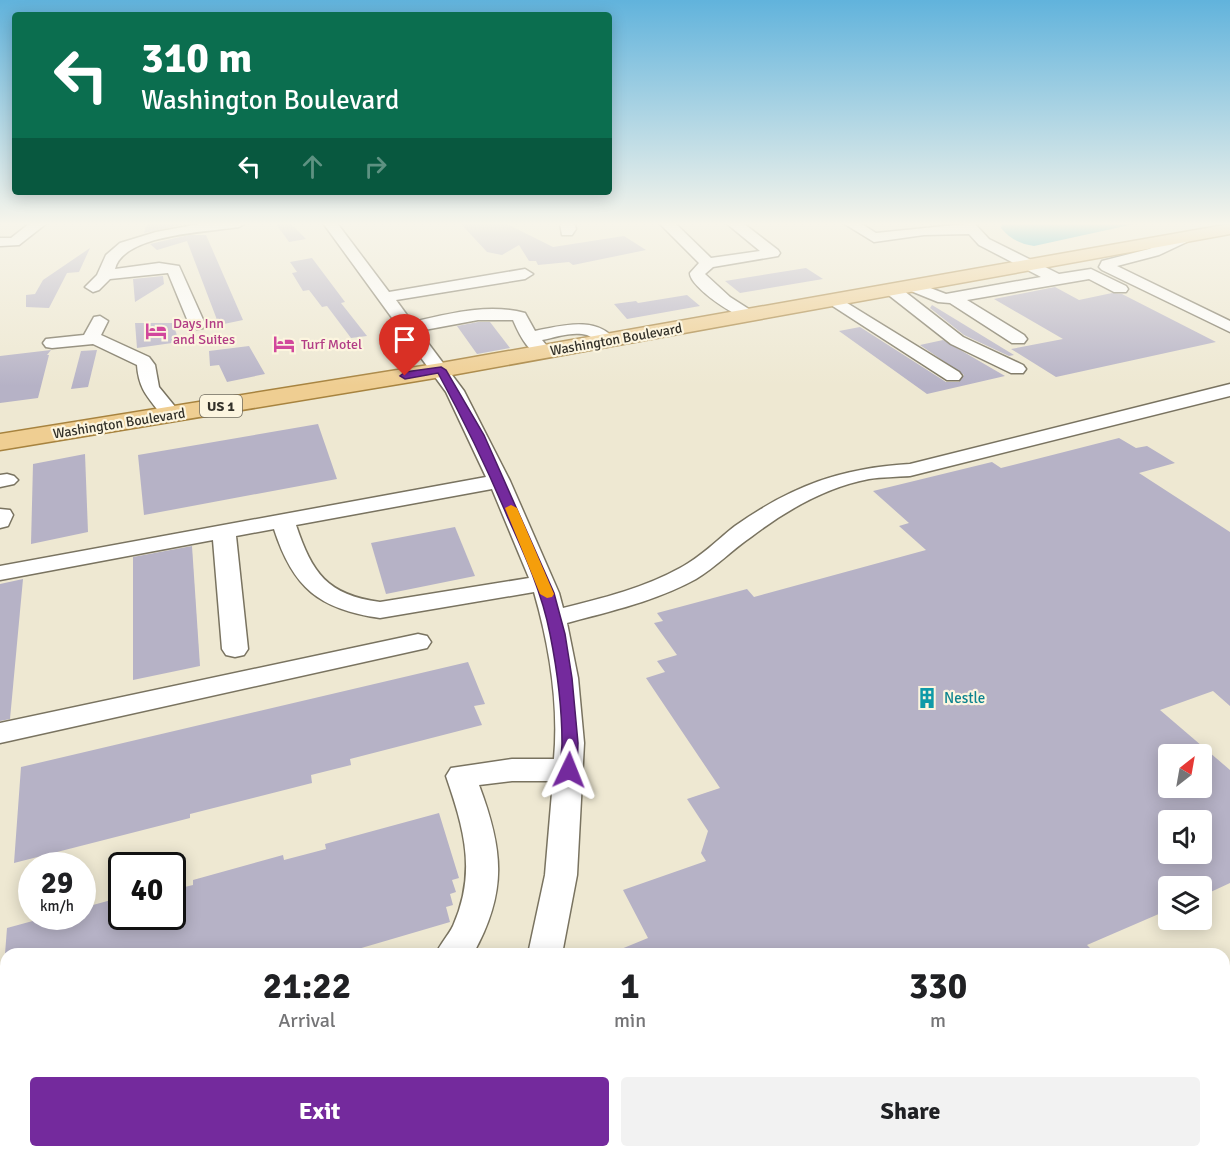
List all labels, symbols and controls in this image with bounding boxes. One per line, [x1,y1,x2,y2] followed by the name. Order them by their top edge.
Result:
[141,33,252,84] text: 310 m
[42,36,120,114] icon: left
[141,84,399,117] text: Washington Boulevard
[233,150,266,183] icon: left
[296,150,329,183] icon: ahead
[359,150,392,183] icon: right
[379,314,430,376] pin
[173,315,235,348] place label: Days Inn and Suites
[144,319,168,343] hotel icon: Days Inn and Suites
[549,319,684,359] street label: Washington Boulevard
[388,323,421,356] icon: arrive
[272,332,296,356] hotel icon: Turf Motel
[301,336,362,353] place label: Turf Motel
[200,395,242,417] road number: US 1
[52,405,187,442] street label: Washington Boulevard
[915,686,939,710] building icon: Nestle
[944,689,985,707] place label: Nestle
[537,738,601,802] position arrow
[1158,744,1212,798] north arrow
[1158,744,1212,930] map controls
[1158,810,1212,864] button: sound
[108,852,186,930] speed limit sign: 40
[41,865,73,902] text: 29
[1158,876,1212,930] button: layers
[40,897,74,915] text: km/h
[263,964,351,1009] text: 21:22
[620,964,640,1009] text: 1
[909,964,967,1009] text: 330
[278,1008,336,1033] text: Arrival
[614,1008,646,1033] text: min
[930,1008,946,1033] text: m
[30,1077,609,1146] button: Exit
[621,1077,1200,1146] button: Share

